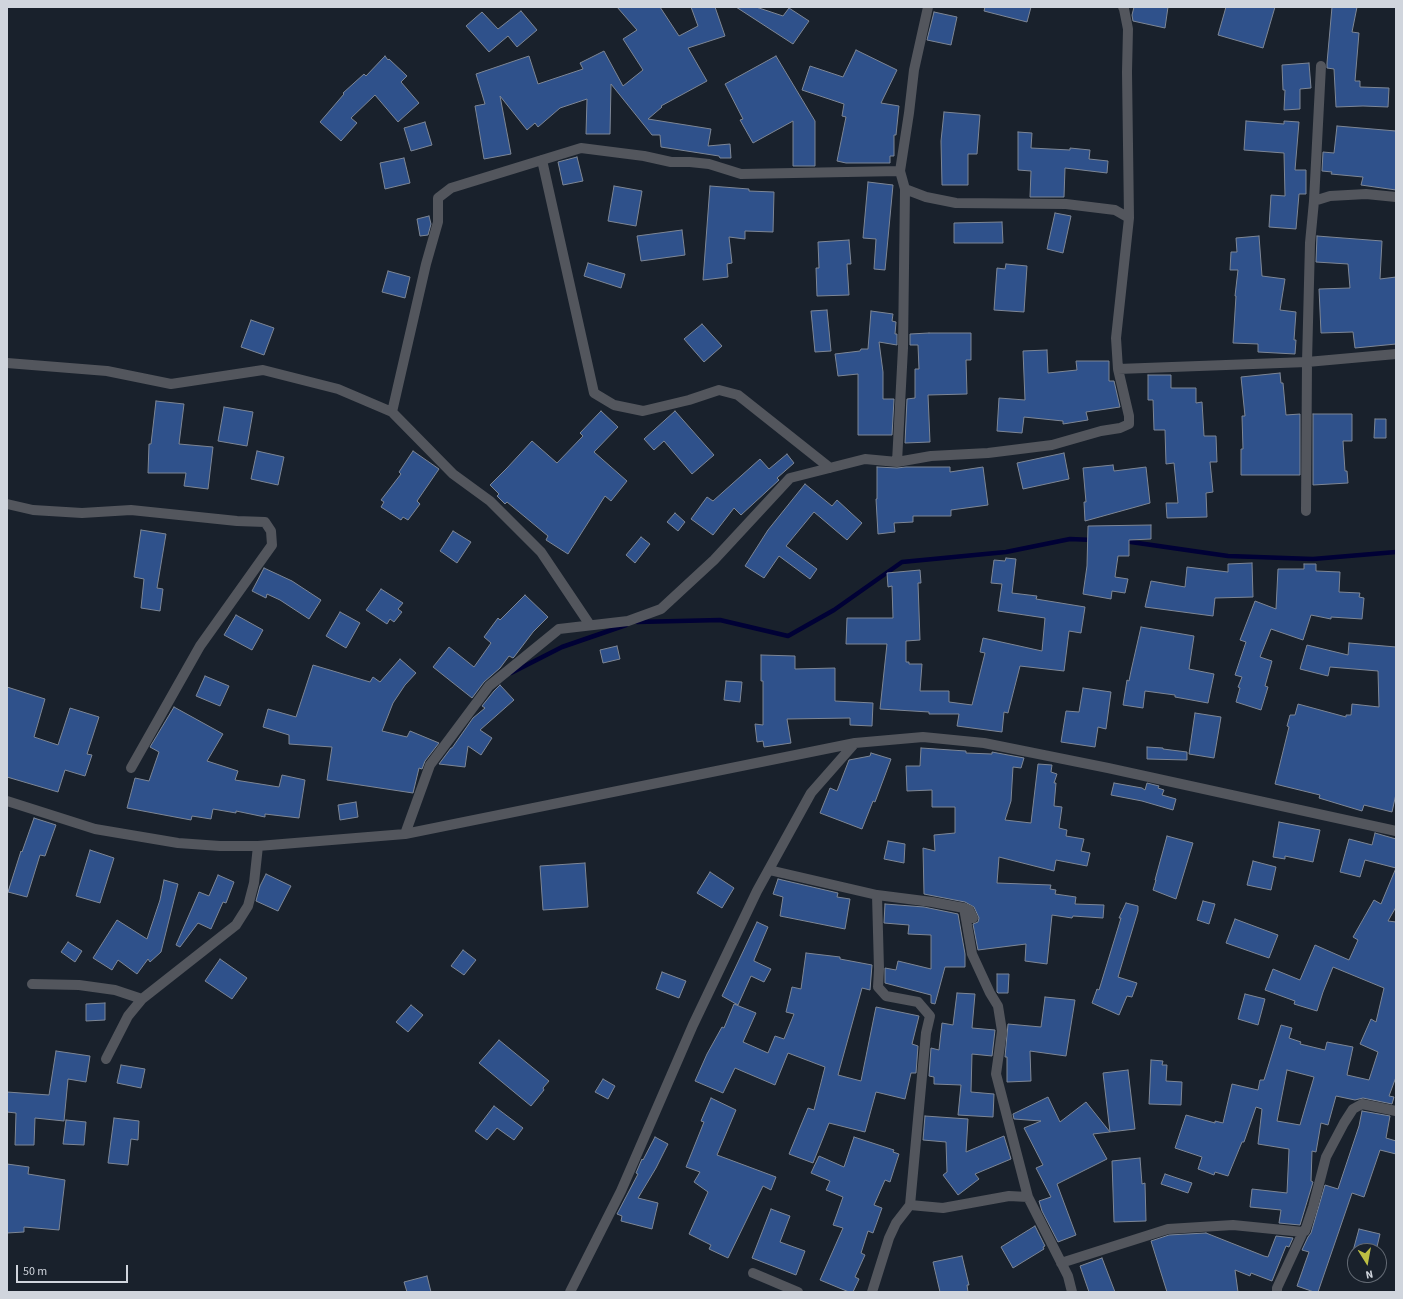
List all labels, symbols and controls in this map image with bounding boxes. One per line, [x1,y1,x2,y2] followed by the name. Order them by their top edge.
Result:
[1347,1243,1387,1283] north arrow
[18,1257,130,1283] scale bar
[23,1263,47,1280] text: 50 m
[1364,1266,1374,1282] text: N

